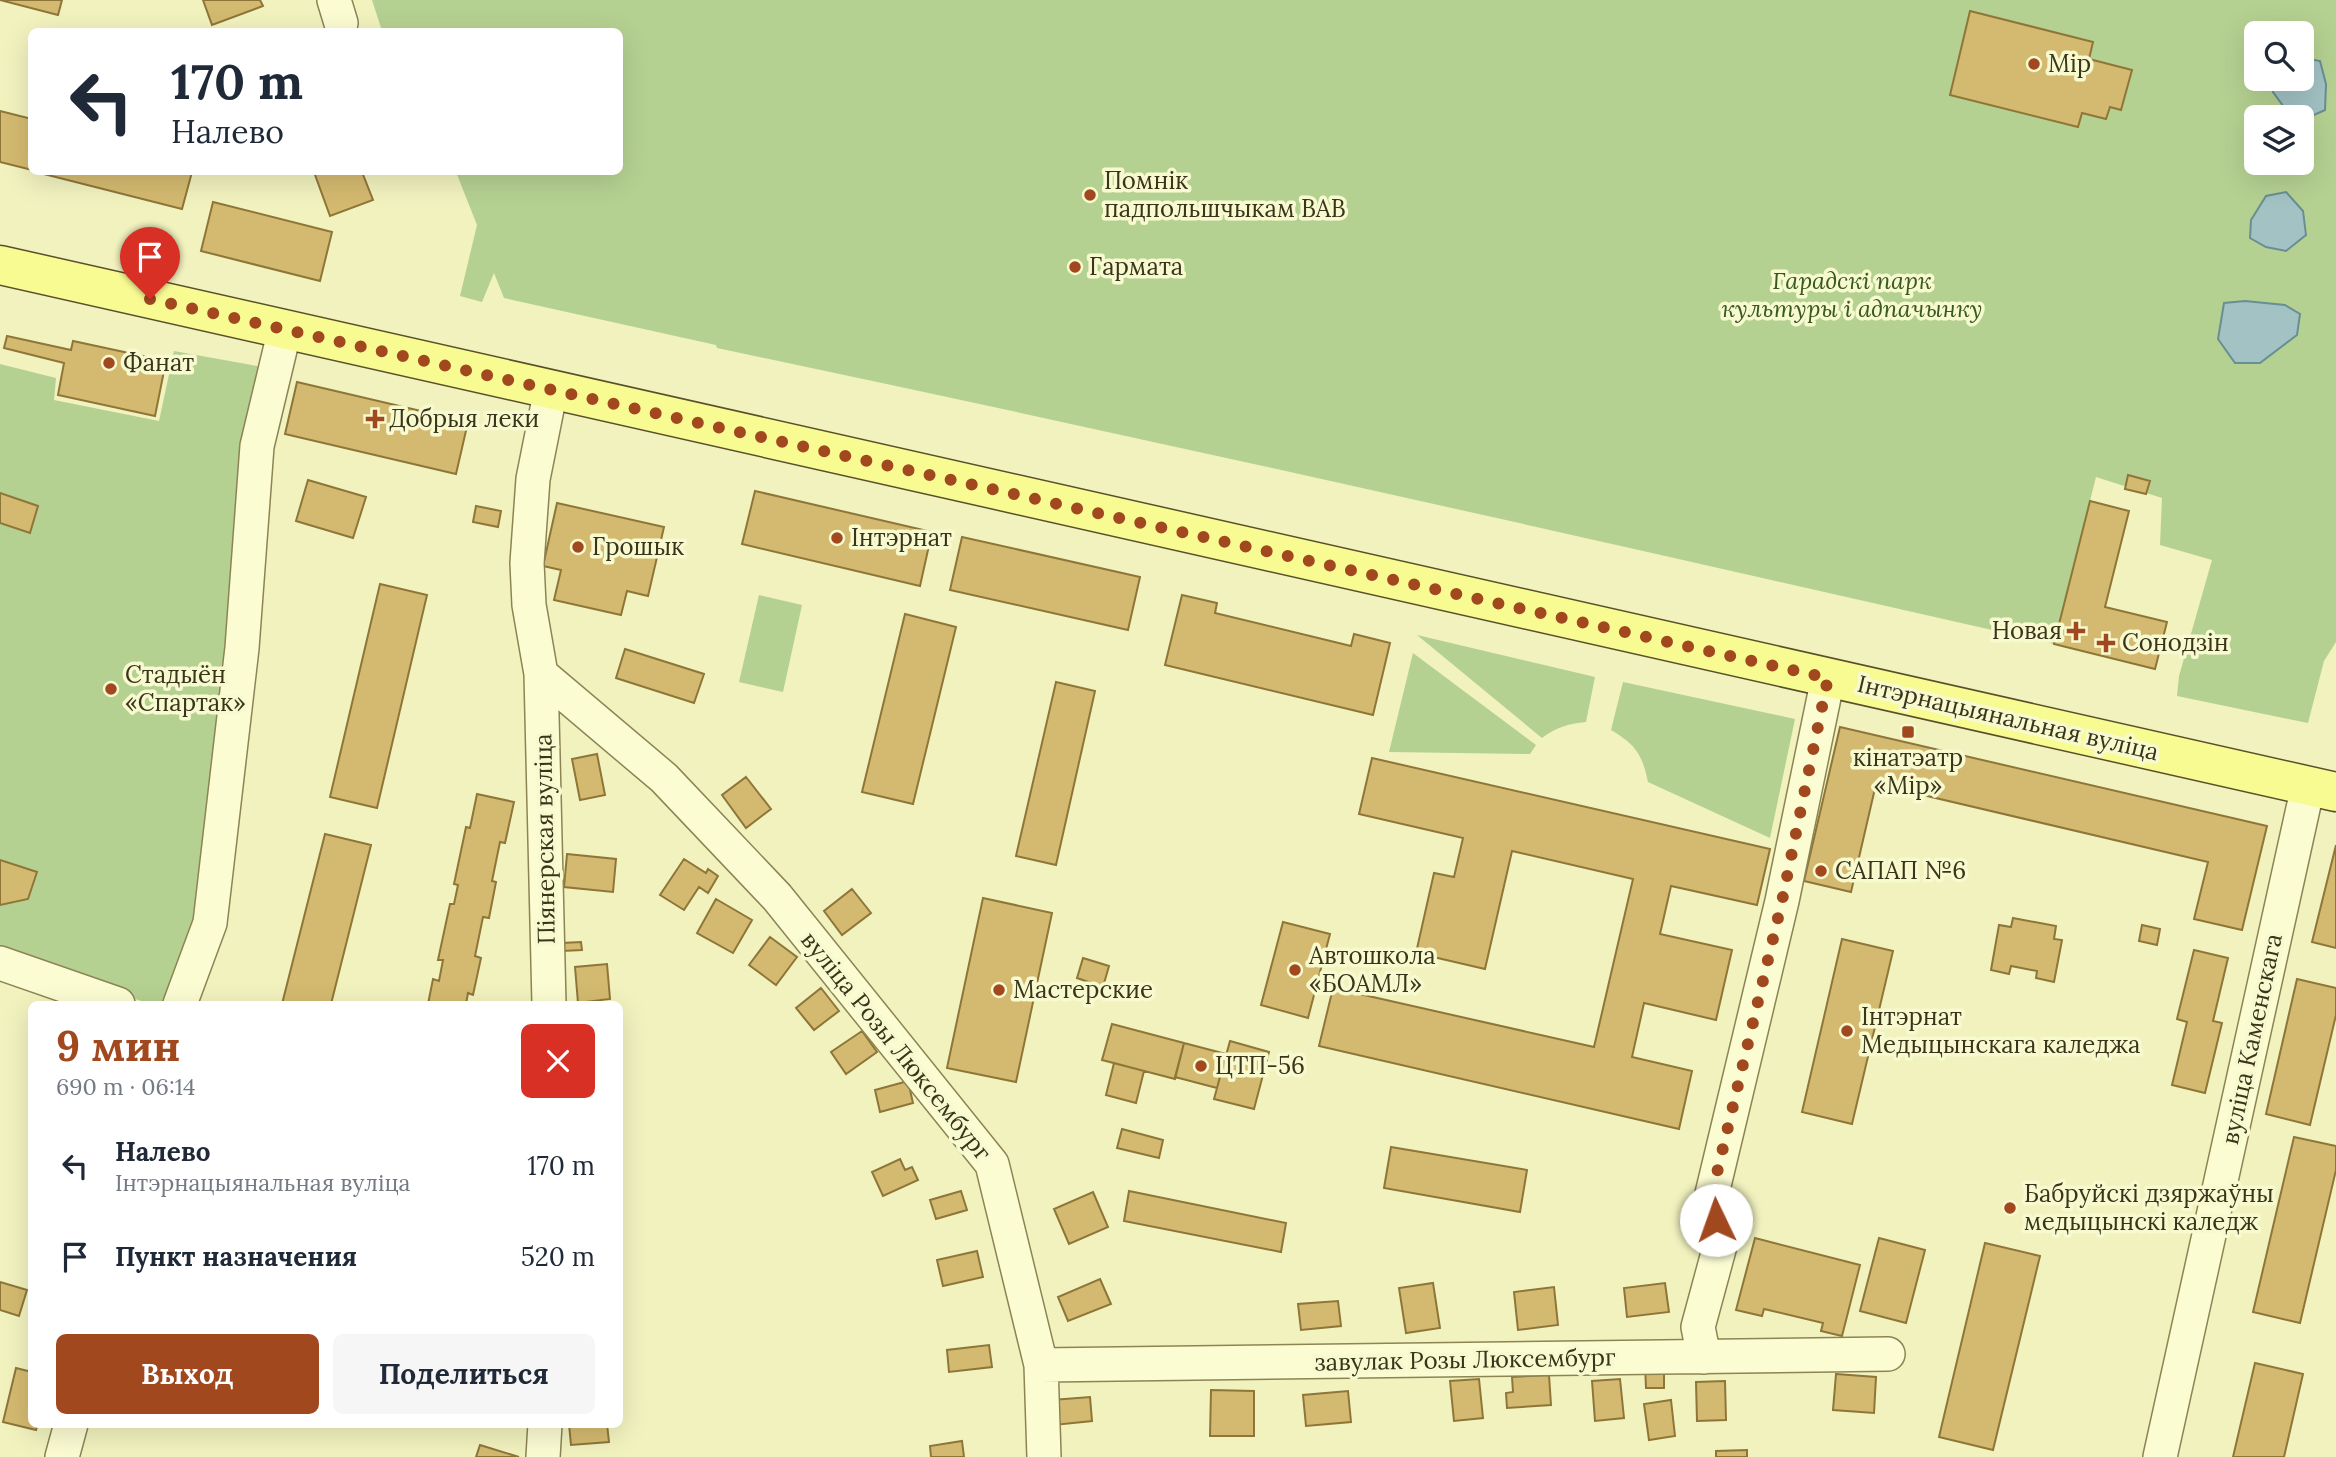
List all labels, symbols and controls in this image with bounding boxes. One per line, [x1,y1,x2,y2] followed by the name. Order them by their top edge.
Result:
[2244,21,2314,175] map controls
[2244,21,2314,91] button: search
[2048,48,2091,79] place label: Мір
[171,50,303,112] text: 170 m
[56,56,147,147] icon: left
[2026,56,2042,72] marker: Мір
[2244,105,2314,175] button: layers
[171,111,284,152] text: Налево
[1104,165,1346,224] place label: Помнік падпольшчыкам ВАВ
[1082,187,1098,203] marker: Помнік падпольшчыкам ВАВ
[120,227,180,299] pin
[131,238,169,276] icon: arrive
[1089,251,1183,282] place label: Гармата
[1067,259,1083,275] marker: Гармата
[1722,265,1982,324] park label: Гарадскі парк культуры і адпачынку
[123,347,194,378] place label: Фанат
[101,355,117,371] marker: Фанат
[389,403,539,434] place label: Добрыя леки
[367,411,383,427] marker: Добрыя леки
[851,522,952,553] place label: Інтэрнат
[829,530,845,546] marker: Інтэрнат
[592,531,684,562] place label: Грошык
[570,539,586,555] marker: Грошык
[1992,615,2062,646] place label: Новая
[2068,623,2084,639] marker: Новая
[2122,627,2229,658] place label: Сонодзін
[2096,633,2116,653] marker: Сонодзін
[125,659,246,718] place label: Стадыён «Спартак»
[1854,668,2162,767] street label: Інтэрнацыянальная вуліца
[103,681,119,697] marker: Стадыён «Спартак»
[1900,724,1916,740] marker: кінатэатр «Мір»
[527,733,562,945] street label: Піянерская вуліца
[1853,742,1963,801] place label: кінатэатр «Мір»
[1835,855,1966,886] place label: САПАП №6
[1813,863,1829,879] marker: САПАП №6
[794,925,999,1167] street label: вуліца Розы Люксембург
[2214,931,2289,1147] street label: вуліца Каменскага
[1308,940,1436,999] place label: Автошкола «БОАМЛ»
[1287,962,1303,978] marker: Автошкола «БОАМЛ»
[1013,974,1153,1005] place label: Мастерские
[991,982,1007,998] marker: Мастерские
[1861,1001,2140,1060] place label: Інтэрнат Медыцынскага каледжа
[56,1019,180,1073] text: 9 мин
[1839,1023,1855,1039] marker: Інтэрнат Медыцынскага каледжа
[521,1024,595,1098] button: close
[1215,1050,1305,1081] place label: ЦТП-56
[1193,1058,1209,1074] marker: ЦТП-56
[56,1072,196,1101] text: 690 m · 06:14
[115,1135,211,1168] text: Налево
[56,1147,94,1185] icon: left
[527,1149,595,1182] text: 170 m
[115,1168,410,1197] text: Інтэрнацыянальная вуліца
[2024,1178,2274,1237] place label: Бабруйскі дзяржаўны медыцынскі каледж
[1679,1183,1753,1257] position arrow
[2002,1200,2018,1216] marker: Бабруйскі дзяржаўны медыцынскі каледж
[56,1238,94,1276] icon: arrive
[115,1240,357,1273] text: Пункт назначения
[521,1240,595,1273] text: 520 m
[56,1334,319,1414] button: Выход
[333,1334,595,1414] button: Поделиться
[1314,1341,1616,1378] street label: завулак Розы Люксембург

